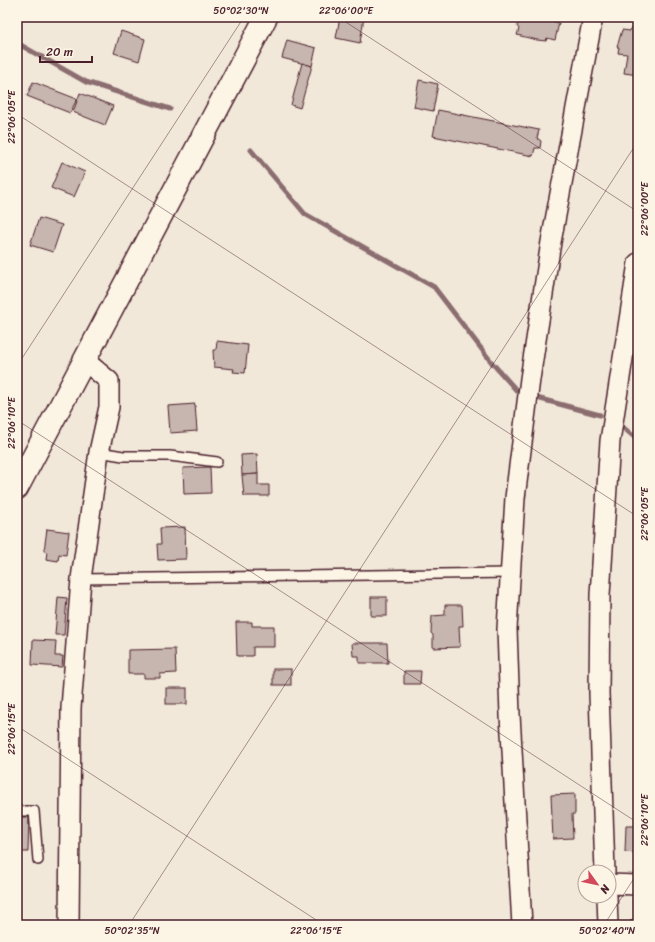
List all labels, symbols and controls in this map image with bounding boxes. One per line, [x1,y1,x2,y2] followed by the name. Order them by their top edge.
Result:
[213,2,269,20] text: 50°02'30"N
[319,2,374,20] text: 22°06'00"E
[40,38,92,64] scale bar
[46,41,73,63] text: 20 m
[3,89,21,144] text: 22°06'05"E
[636,181,654,236] text: 22°06'00"E
[3,396,21,449] text: 22°06'10"E
[636,486,654,541] text: 22°06'05"E
[3,702,21,755] text: 22°06'15"E
[636,793,654,846] text: 22°06'10"E
[577,864,617,904] north arrow
[595,880,616,898] text: N
[104,922,160,940] text: 50°02'35"N
[290,922,343,940] text: 22°06'15"E
[579,922,635,940] text: 50°02'40"N

